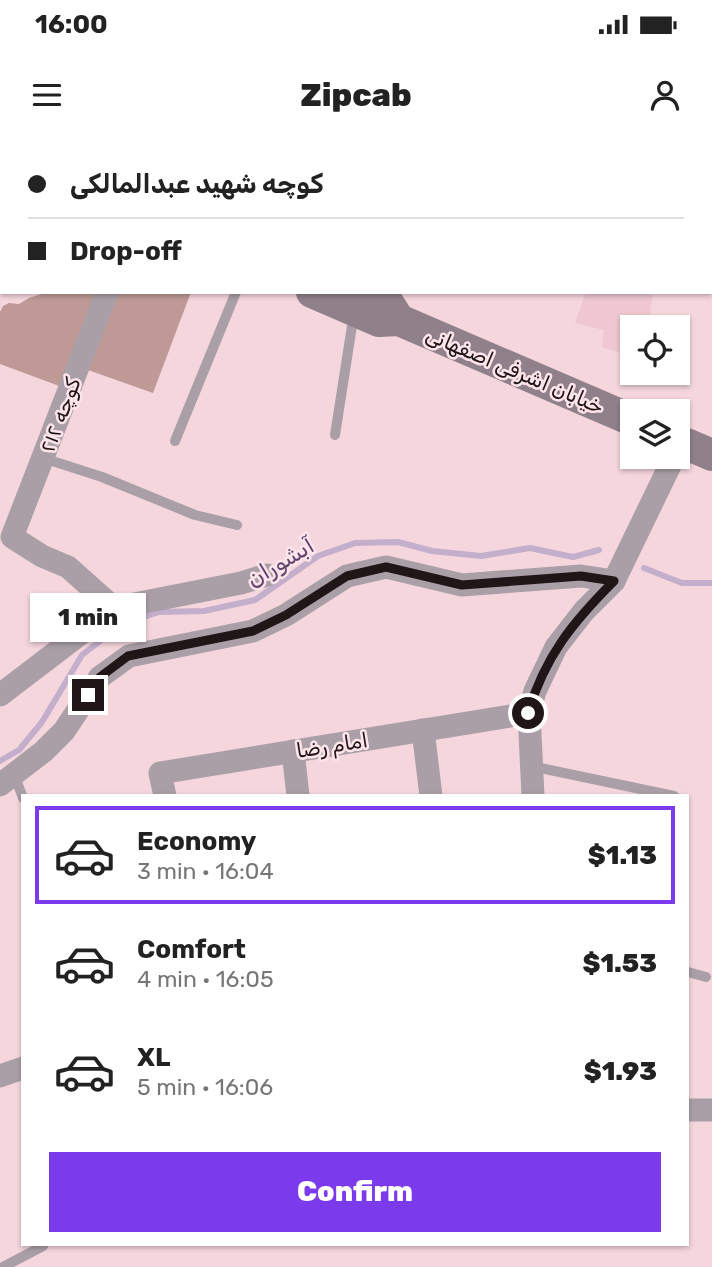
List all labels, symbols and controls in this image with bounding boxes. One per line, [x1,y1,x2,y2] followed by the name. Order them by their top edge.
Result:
[35,9,108,40] text: 16:00
[28,76,66,114] icon: menu
[300,76,412,114] text: Zipcab
[646,76,684,114] icon: person
[70,169,323,200] text: کوچه شهید عبدالمالکی
[70,236,182,267] text: Drop-off
[620,315,690,469] map controls
[620,315,690,385] button: locate
[422,321,608,419] street label: خیابان اشرفی اصفهانی
[34,374,87,456] street label: کوچه ۲۱۲
[620,399,690,469] button: layers
[241,531,319,593] water label: آبشوران
[30,594,146,643] callout: 1 min
[58,603,118,631] text: 1 min
[72,679,104,711] route end
[512,697,544,729] route start
[294,727,370,764] street label: امام رضا
[53,824,116,887] icon: car
[137,826,256,857] text: Economy
[588,840,657,871] text: $1.13
[137,857,274,885] text: 3 min · 16:04
[53,932,116,995] icon: car
[137,934,246,965] text: Comfort
[582,948,657,979] text: $1.53
[137,965,274,993] text: 4 min · 16:05
[53,1040,116,1103] icon: car
[137,1042,170,1073] text: XL
[584,1056,657,1087] text: $1.93
[137,1073,273,1101] text: 5 min · 16:06
[49,1152,661,1232] button: Confirm

